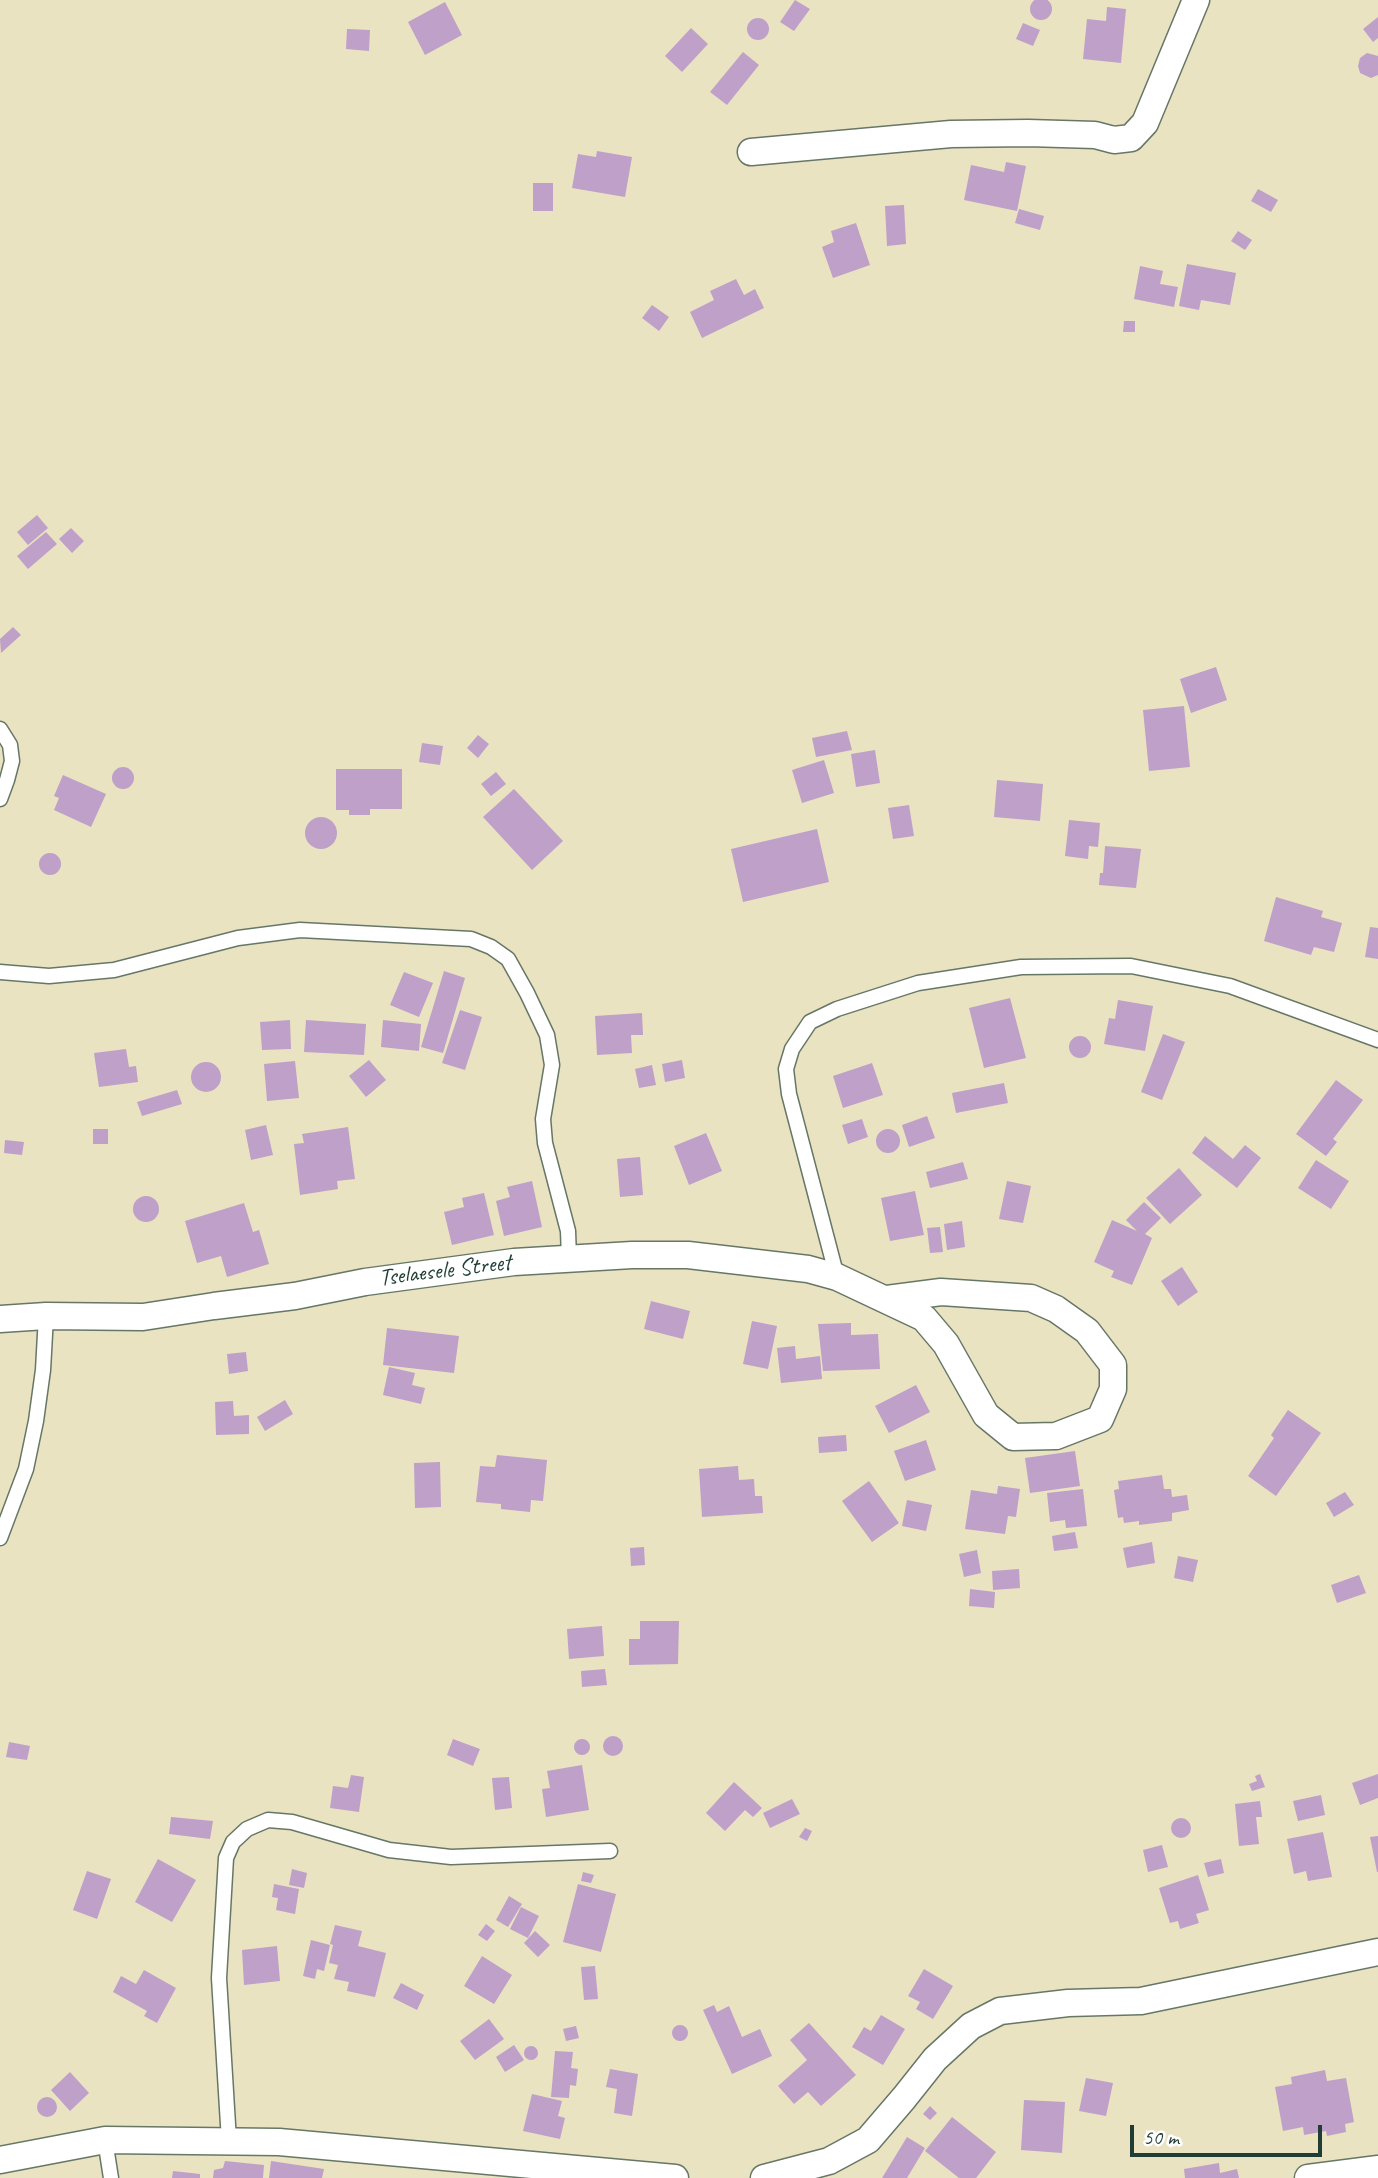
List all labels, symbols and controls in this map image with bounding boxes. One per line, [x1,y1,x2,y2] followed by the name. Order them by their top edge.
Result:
[377,1249,513,1293] street label: Tselaesele Street
[1133,2112,1326,2156] scale bar
[1143,2124,1179,2150] text: 50 m

